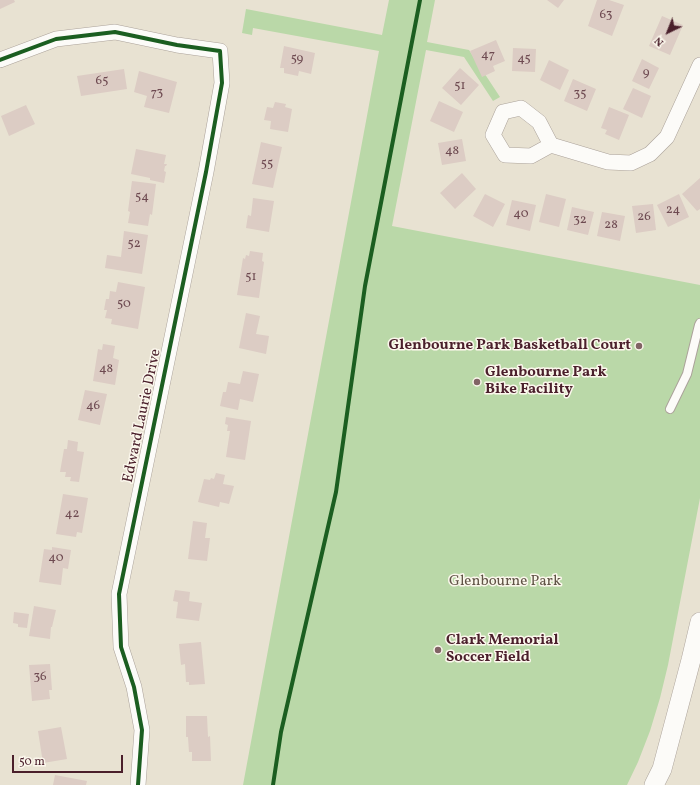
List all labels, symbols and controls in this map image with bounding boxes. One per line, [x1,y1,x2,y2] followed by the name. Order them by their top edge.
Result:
[599,8,613,24] house number: 63
[648,12,688,52] north arrow
[651,33,668,49] text: N
[481,48,495,64] house number: 47
[291,52,303,68] house number: 59
[517,52,531,68] house number: 45
[643,66,649,82] house number: 9
[96,74,108,90] house number: 65
[454,79,466,95] house number: 51
[151,86,163,102] house number: 73
[574,87,586,103] house number: 35
[445,144,459,160] house number: 48
[261,157,273,173] house number: 55
[135,190,149,206] house number: 54
[666,203,680,219] house number: 24
[513,207,529,223] house number: 40
[637,210,651,226] house number: 26
[573,213,587,229] house number: 32
[604,218,618,234] house number: 28
[127,237,141,253] house number: 52
[245,270,257,286] house number: 51
[117,297,131,313] house number: 50
[389,337,631,355] place label: Glenbourne Park Basketball Court
[634,341,644,351] marker: Glenbourne Park Basketball Court
[120,348,166,484] street label: Edward Laurie Drive
[99,362,113,378] house number: 48
[485,364,607,399] place label: Glenbourne Park Bike Facility
[472,377,482,387] marker: Glenbourne Park Bike Facility
[86,399,100,415] house number: 46
[65,507,79,523] house number: 42
[48,551,64,567] house number: 40
[449,573,561,591] park label: Glenbourne Park
[446,632,559,667] place label: Clark Memorial Soccer Field
[433,645,443,655] marker: Clark Memorial Soccer Field
[33,670,47,686] house number: 36
[14,747,125,773] scale bar
[19,754,45,770] text: 50 m

